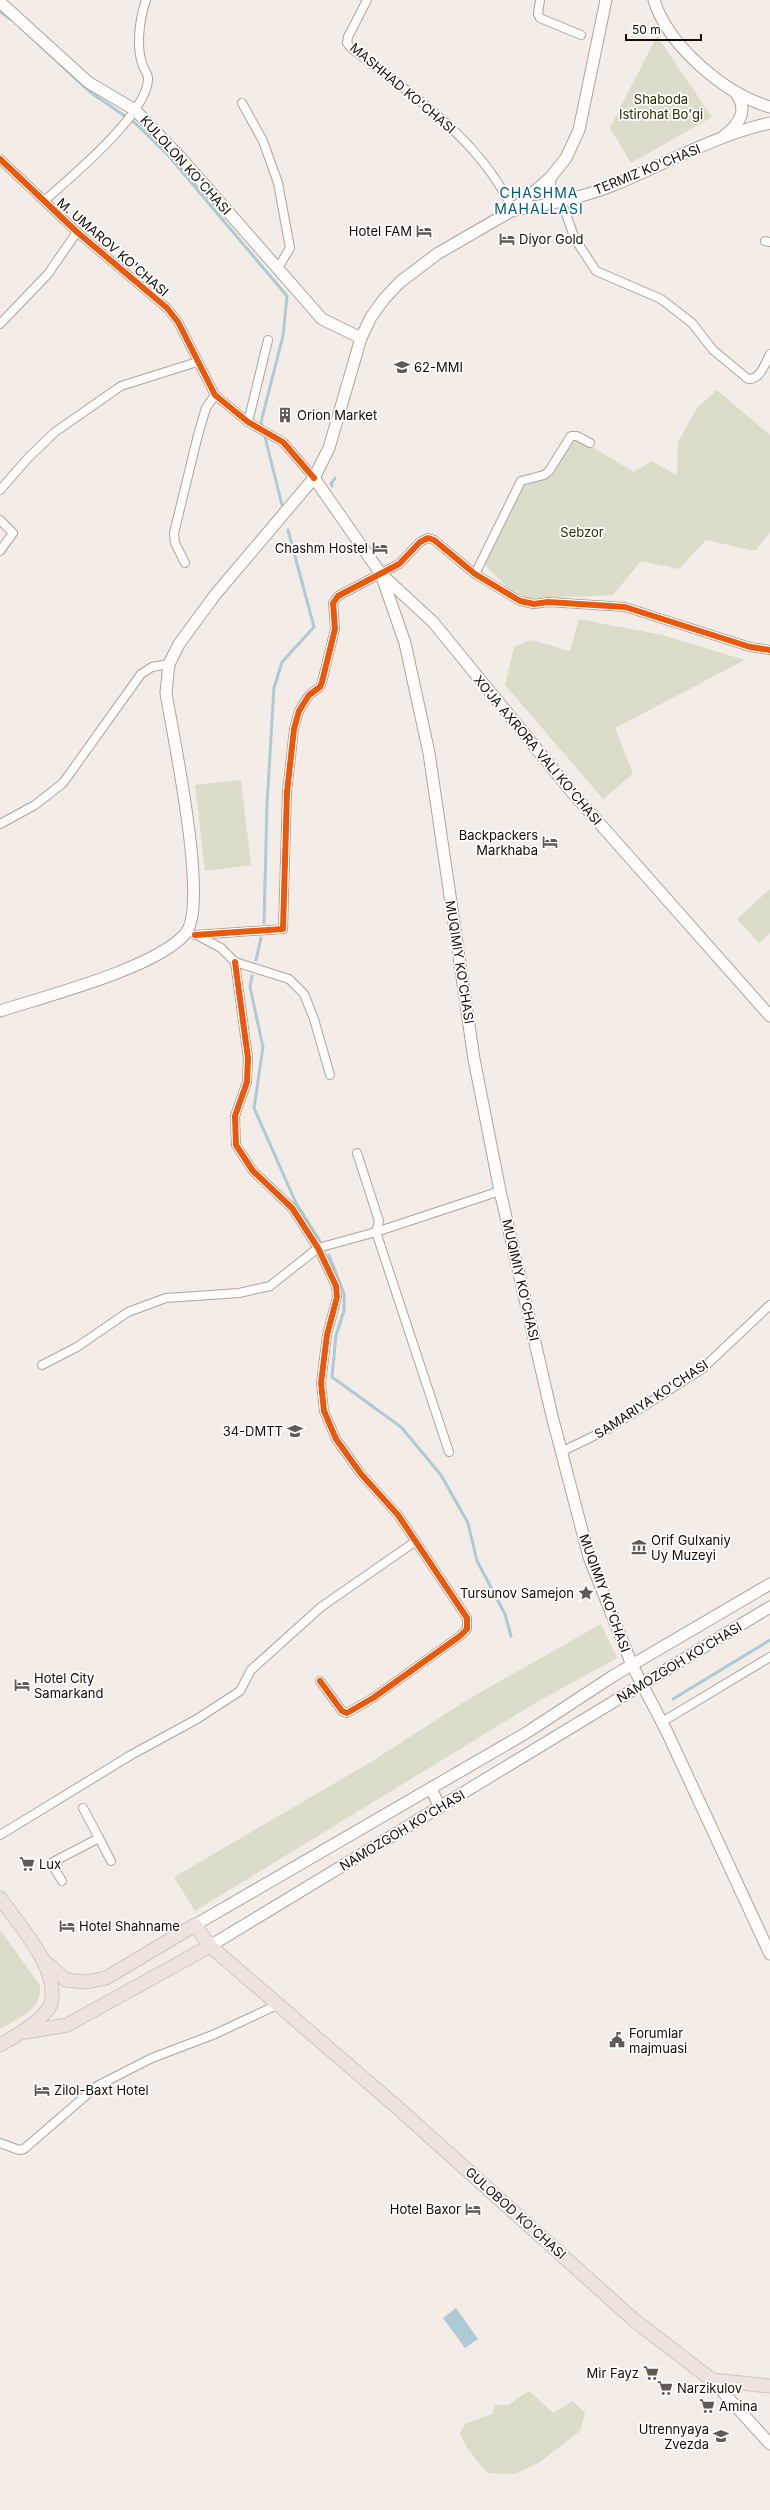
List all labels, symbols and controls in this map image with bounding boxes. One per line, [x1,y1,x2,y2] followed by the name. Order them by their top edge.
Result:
[626,16,701,42] scale bar
[632,22,661,37] text: 50 m
[347,39,459,137] street label: MASHHAD KO'CHASI
[619,91,703,122] park label: Shaboda Istirohat Bo'gi
[137,112,235,218] street label: KULOLON KO'CHASI
[591,140,703,198] street label: TERMIZ KO'CHASI
[494,184,584,217] district label: CHASHMA MAHALLASI
[54,194,172,300] street label: M. UMAROV KO'CHASI
[415,222,433,240] hotel icon: Hotel FAM
[349,223,412,239] place label: Hotel FAM
[498,230,516,248] hotel icon: Diyor Gold
[519,231,584,247] place label: Diyor Gold
[393,358,411,376] school or university icon: 62-MMI
[414,359,463,375] place label: 62-MMI
[276,406,294,424] building icon: Orion Market
[297,407,377,423] place label: Orion Market
[560,524,604,540] park label: Sebzor
[371,539,389,557] hotel icon: Chashm Hostel
[275,540,368,556] place label: Chashm Hostel
[471,672,605,828] street label: XO'JA AXRORA VALI KO'CHASI
[459,827,538,858] place label: Backpackers Markhaba
[541,833,559,851] hotel icon: Backpackers Markhaba
[442,899,478,1025] street label: MUQIMIY KO'CHASI
[499,1217,543,1343] street label: MUQIMIY KO'CHASI
[591,1356,711,1442] street label: SAMARIYA KO'CHASI
[286,1422,304,1440] school or university icon: 34-DMTT
[223,1423,283,1439] place label: 34-DMTT
[576,1532,634,1654] street label: MUQIMIY KO'CHASI
[651,1532,731,1563] place label: Orif Gulxaniy Uy Muzeyi
[630,1538,648,1556] museum icon: Orif Gulxaniy Uy Muzeyi
[577,1584,595,1602] place icon: Tursunov Samejon
[460,1585,574,1601] place label: Tursunov Samejon
[613,1618,745,1706] street label: NAMOZGOH KO'CHASI
[34,1670,104,1701] place label: Hotel City Samarkand
[13,1676,31,1694] hotel icon: Hotel City Samarkand
[336,1786,468,1874] street label: NAMOZGOH KO'CHASI
[18,1855,36,1873] supermarket icon: Lux
[39,1856,61,1872] place label: Lux
[58,1917,76,1935] hotel icon: Hotel Shahname
[79,1918,180,1934] place label: Hotel Shahname
[629,2025,687,2056] place label: Forumlar majmuasi
[608,2031,626,2049] public building icon: Forumlar majmuasi
[33,2081,51,2099] hotel icon: Zilol-Baxt Hotel
[54,2082,149,2098] place label: Zilol-Baxt Hotel
[462,2164,570,2262] street label: GULOBOD KO'CHASI
[464,2200,482,2218] hotel icon: Hotel Baxor
[390,2201,461,2217] place label: Hotel Baxor
[642,2364,660,2382] supermarket icon: Mir Fayz
[587,2365,639,2381] place label: Mir Fayz
[656,2379,674,2397] supermarket icon: Narzikulov
[677,2380,742,2396] place label: Narzikulov
[698,2397,716,2415] supermarket icon: Amina
[719,2398,758,2414] place label: Amina
[639,2421,709,2452] place label: Utrennyaya Zvezda
[712,2427,730,2445] school or university icon: Utrennyaya Zvezda

